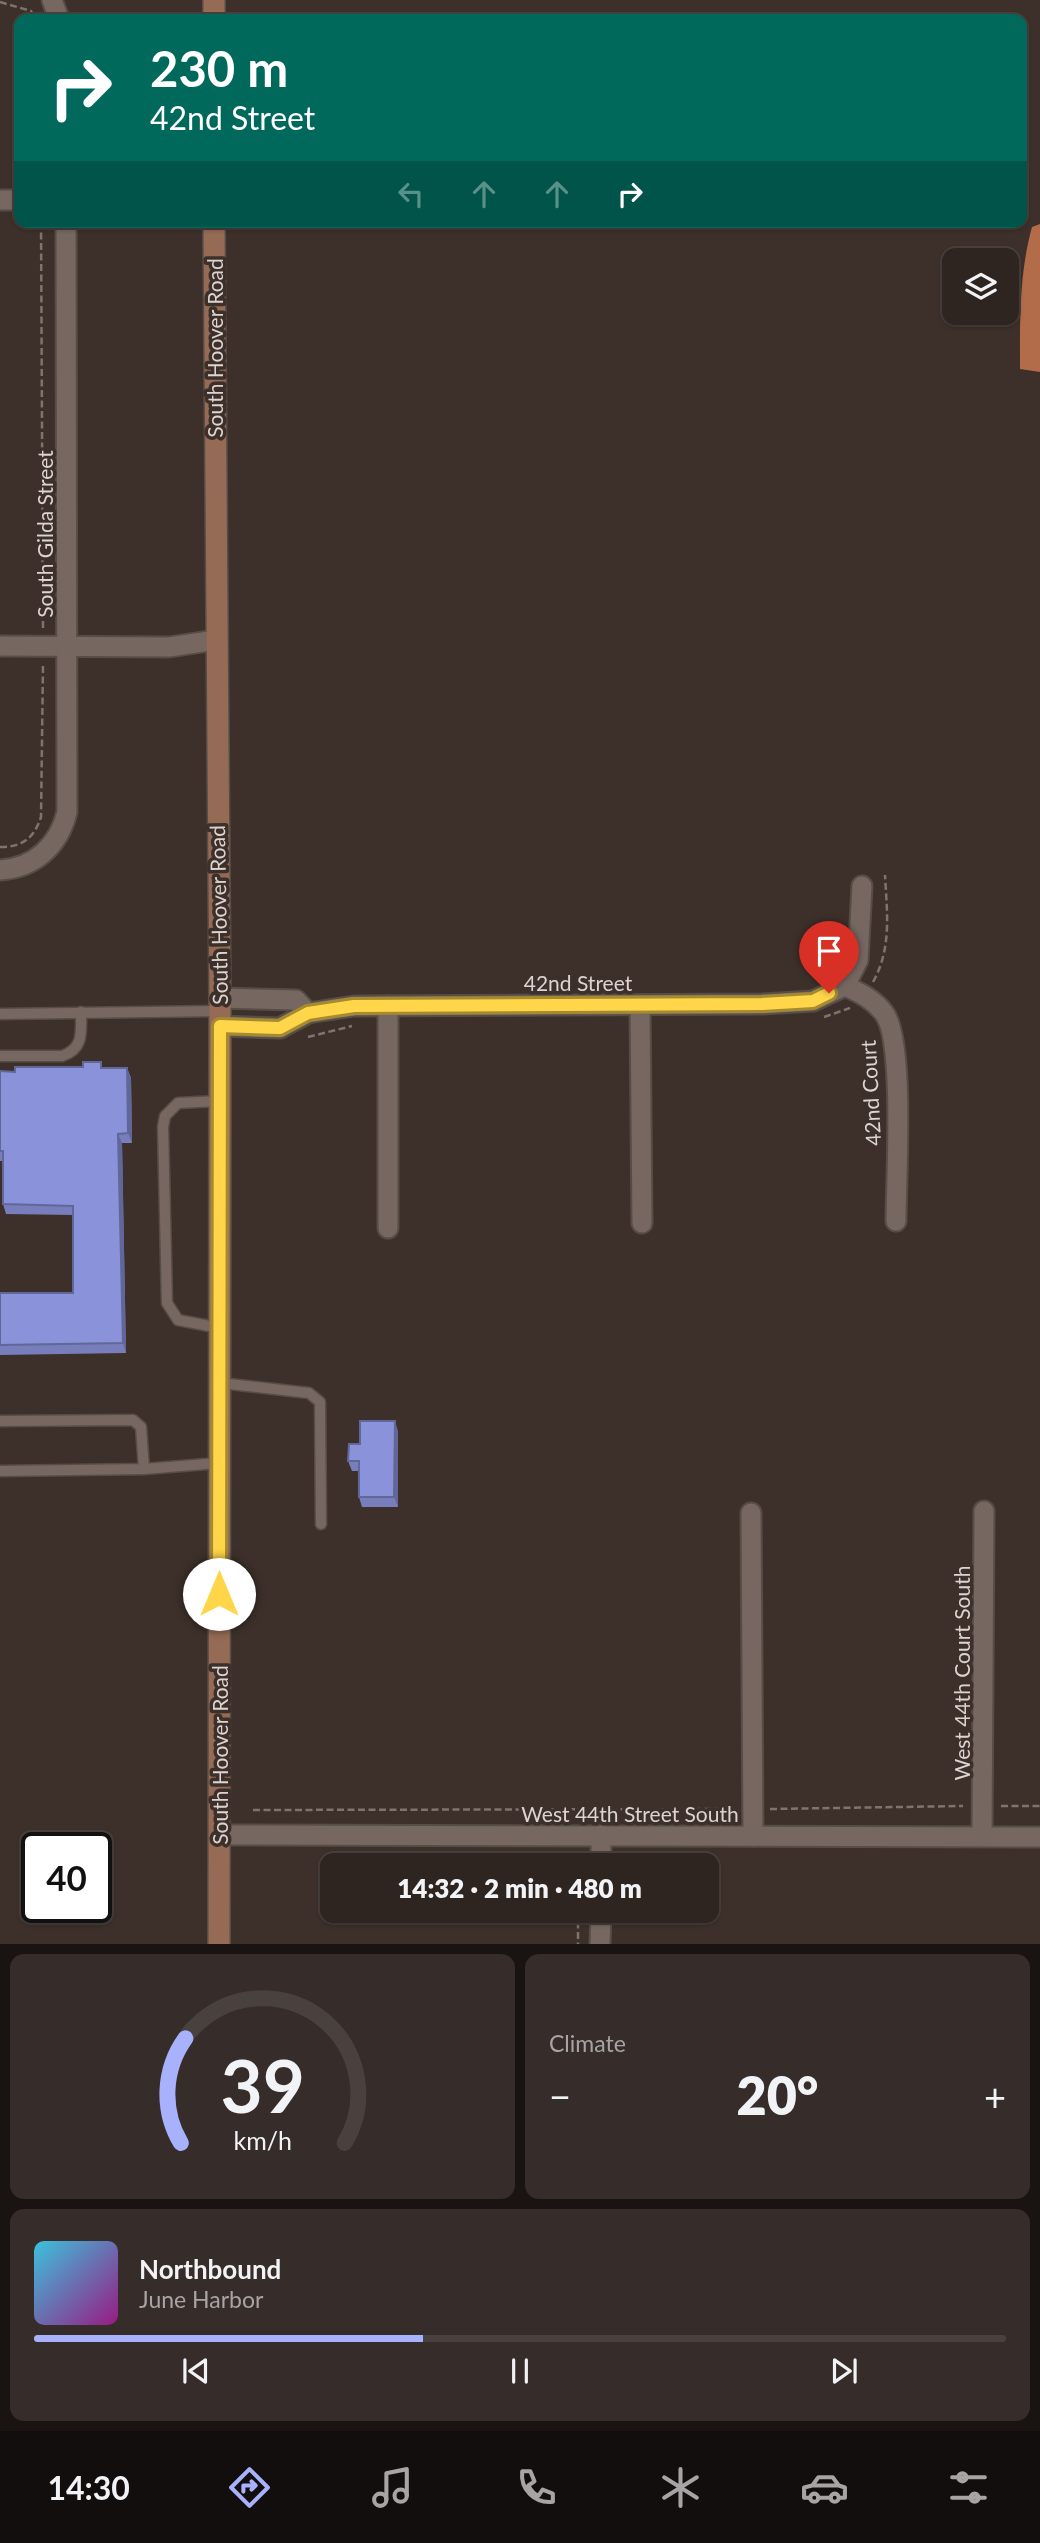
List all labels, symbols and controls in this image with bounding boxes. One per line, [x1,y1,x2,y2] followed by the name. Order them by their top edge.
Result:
[150,39,288,97] text: 230 m
[35,42,126,133] icon: right
[150,98,315,137] text: 42nd Street
[392,175,430,213] icon: left
[465,175,503,213] icon: ahead
[538,175,576,213] icon: ahead
[611,175,649,213] icon: right
[942,248,1019,325] map controls
[942,248,1019,325] button: layers
[202,258,227,438] street label: South Hoover Road
[32,450,57,618] street label: South Gilda Street
[204,825,232,1005] street label: South Hoover Road
[799,921,859,993] pin
[810,932,848,970] icon: arrive
[524,970,633,995] street label: 42nd Street
[855,1039,885,1146] street label: 42nd Court
[182,1557,256,1631] position arrow
[949,1566,974,1780] street label: West 44th Court South
[207,1665,232,1845] street label: South Hoover Road
[521,1801,739,1826] street label: West 44th Street South
[21,1832,112,1923] speed limit sign: 40
[397,1872,642,1904] text: 14:32 · 2 min · 480 m
[549,2029,626,2057] text: Climate
[220,2041,305,2129] text: 39
[737,2064,818,2126] text: 20°
[549,2073,571,2119] text: −
[984,2073,1006,2119] text: +
[233,2124,292,2154] text: km/h
[139,2253,281,2285] text: Northbound
[139,2285,263,2313] text: June Harbor
[177,2352,215,2390] icon: previous
[501,2352,539,2390] icon: pause
[825,2352,863,2390] icon: next
[225,2463,274,2512] icon: directions
[368,2463,417,2512] icon: music
[512,2463,561,2512] icon: phone
[656,2463,705,2512] icon: climate
[800,2463,849,2512] icon: car
[944,2463,993,2512] icon: filters
[47,2468,130,2507] text: 14:30

